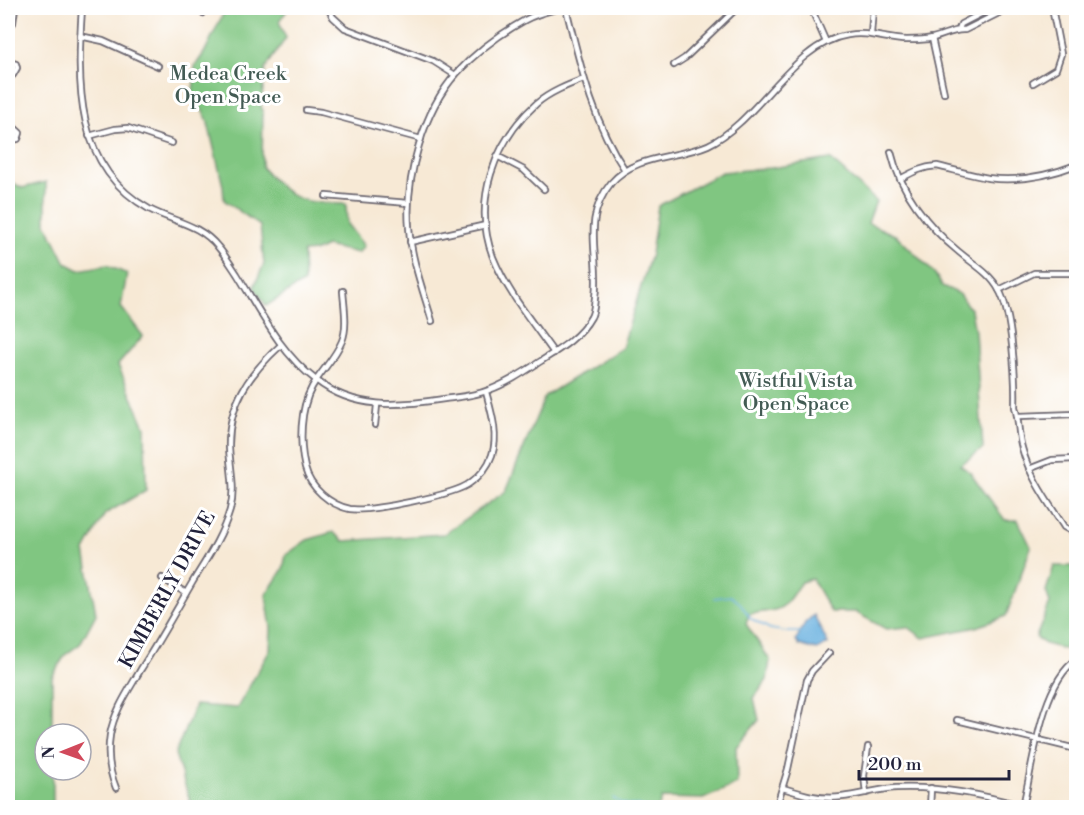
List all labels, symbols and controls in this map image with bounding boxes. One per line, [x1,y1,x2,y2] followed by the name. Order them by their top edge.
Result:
[170,62,288,110] park label: Medea Creek Open Space
[738,369,854,417] park label: Wistful Vista Open Space
[114,507,222,673] street label: KIMBERLY DRIVE
[33,722,93,782] north arrow
[859,743,1009,781] scale bar
[39,745,59,759] text: N
[868,753,922,776] text: 200 m

